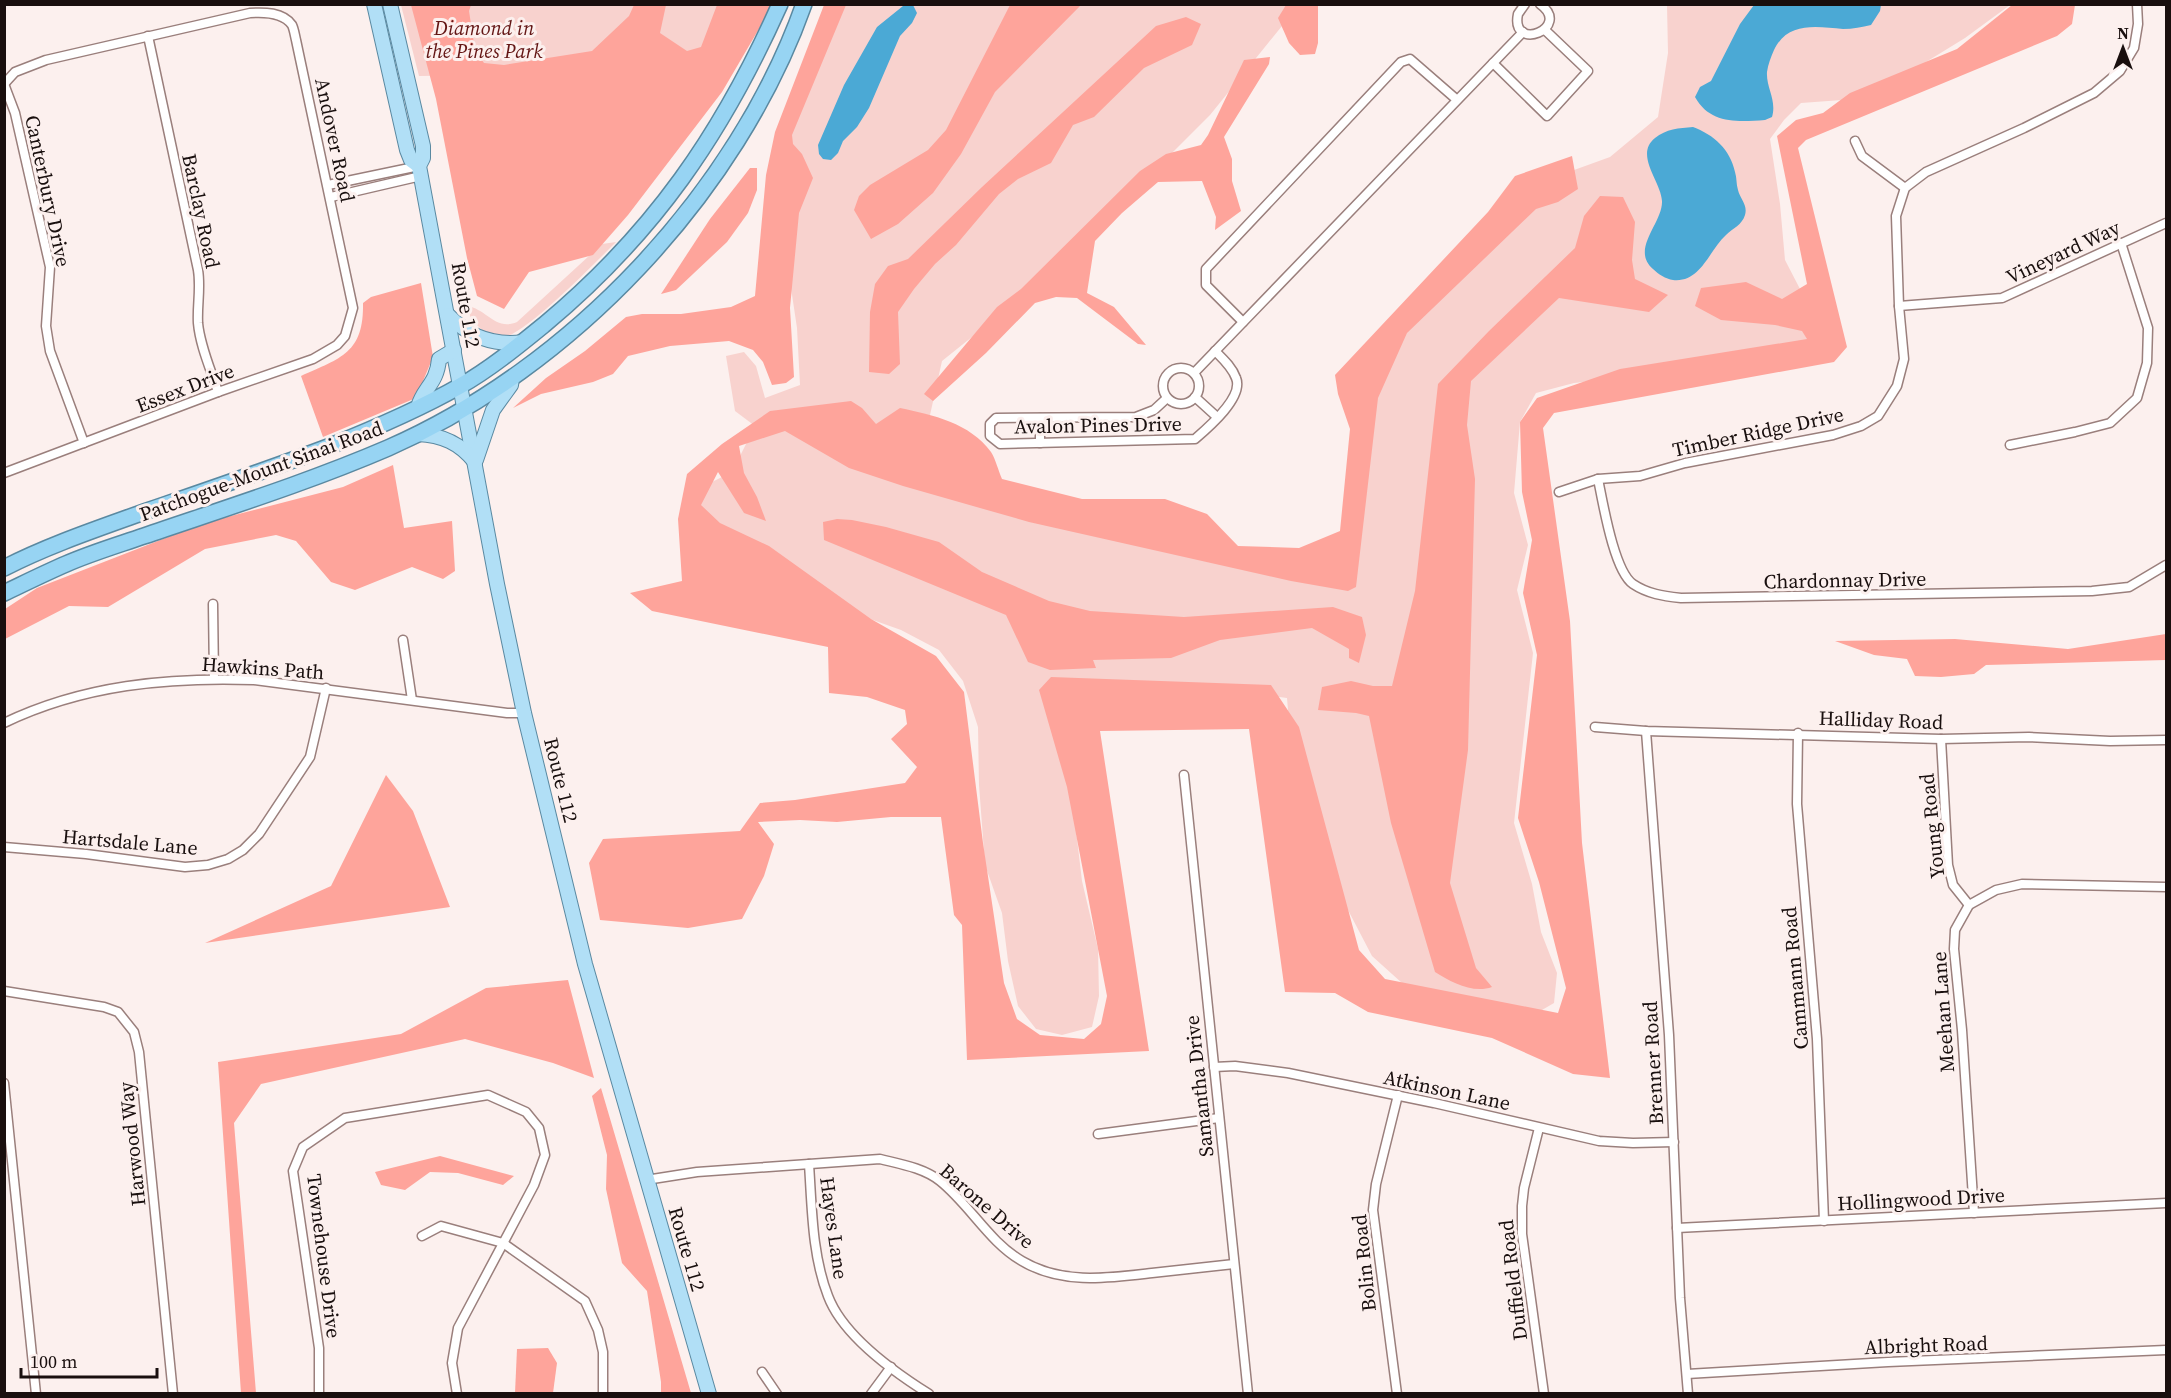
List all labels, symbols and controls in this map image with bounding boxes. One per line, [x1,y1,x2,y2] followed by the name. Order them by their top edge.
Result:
[425,14,543,65] park label: Diamond in the Pines Park
[2093,18,2153,78] north arrow
[2117,22,2129,44] text: N
[308,75,362,205] street label: Andover Road
[18,113,78,269] street label: Canterbury Drive
[175,151,227,271] street label: Barclay Road
[2001,213,2125,291] street label: Vineyard Way
[445,260,487,350] street label: Route 112
[132,356,238,420] street label: Essex Drive
[1670,400,1846,464] street label: Timber Ridge Drive
[1014,410,1182,440] street label: Avalon Pines Drive
[135,414,387,528] street label: Patchogue-Mount Sinai Road
[1763,565,1927,595] street label: Chardonnay Drive
[201,650,325,686] street label: Hawkins Path
[1818,704,1944,736] street label: Halliday Road
[537,735,585,825] street label: Route 112
[1912,771,1951,880] street label: Young Road
[61,822,199,862] street label: Hartsdale Lane
[1775,905,1815,1050] street label: Cammann Road
[1925,951,1961,1073] street label: Meehan Lane
[1636,1000,1670,1126] street label: Brenner Road
[1178,1014,1220,1158] street label: Samantha Drive
[1381,1063,1513,1117] street label: Atkinson Lane
[111,1080,152,1207] street label: Harwood Way
[934,1157,1040,1255] street label: Barone Drive
[300,1172,348,1340] street label: Townehouse Drive
[813,1175,855,1281] street label: Hayes Lane
[1837,1181,2005,1217] street label: Hollingwood Drive
[662,1204,712,1294] street label: Route 112
[1345,1212,1383,1313] street label: Bolin Road
[1492,1217,1534,1342] street label: Duffield Road
[1864,1329,1989,1361] street label: Albright Road
[21,1341,158,1379] scale bar
[30,1349,77,1374] text: 100 m

